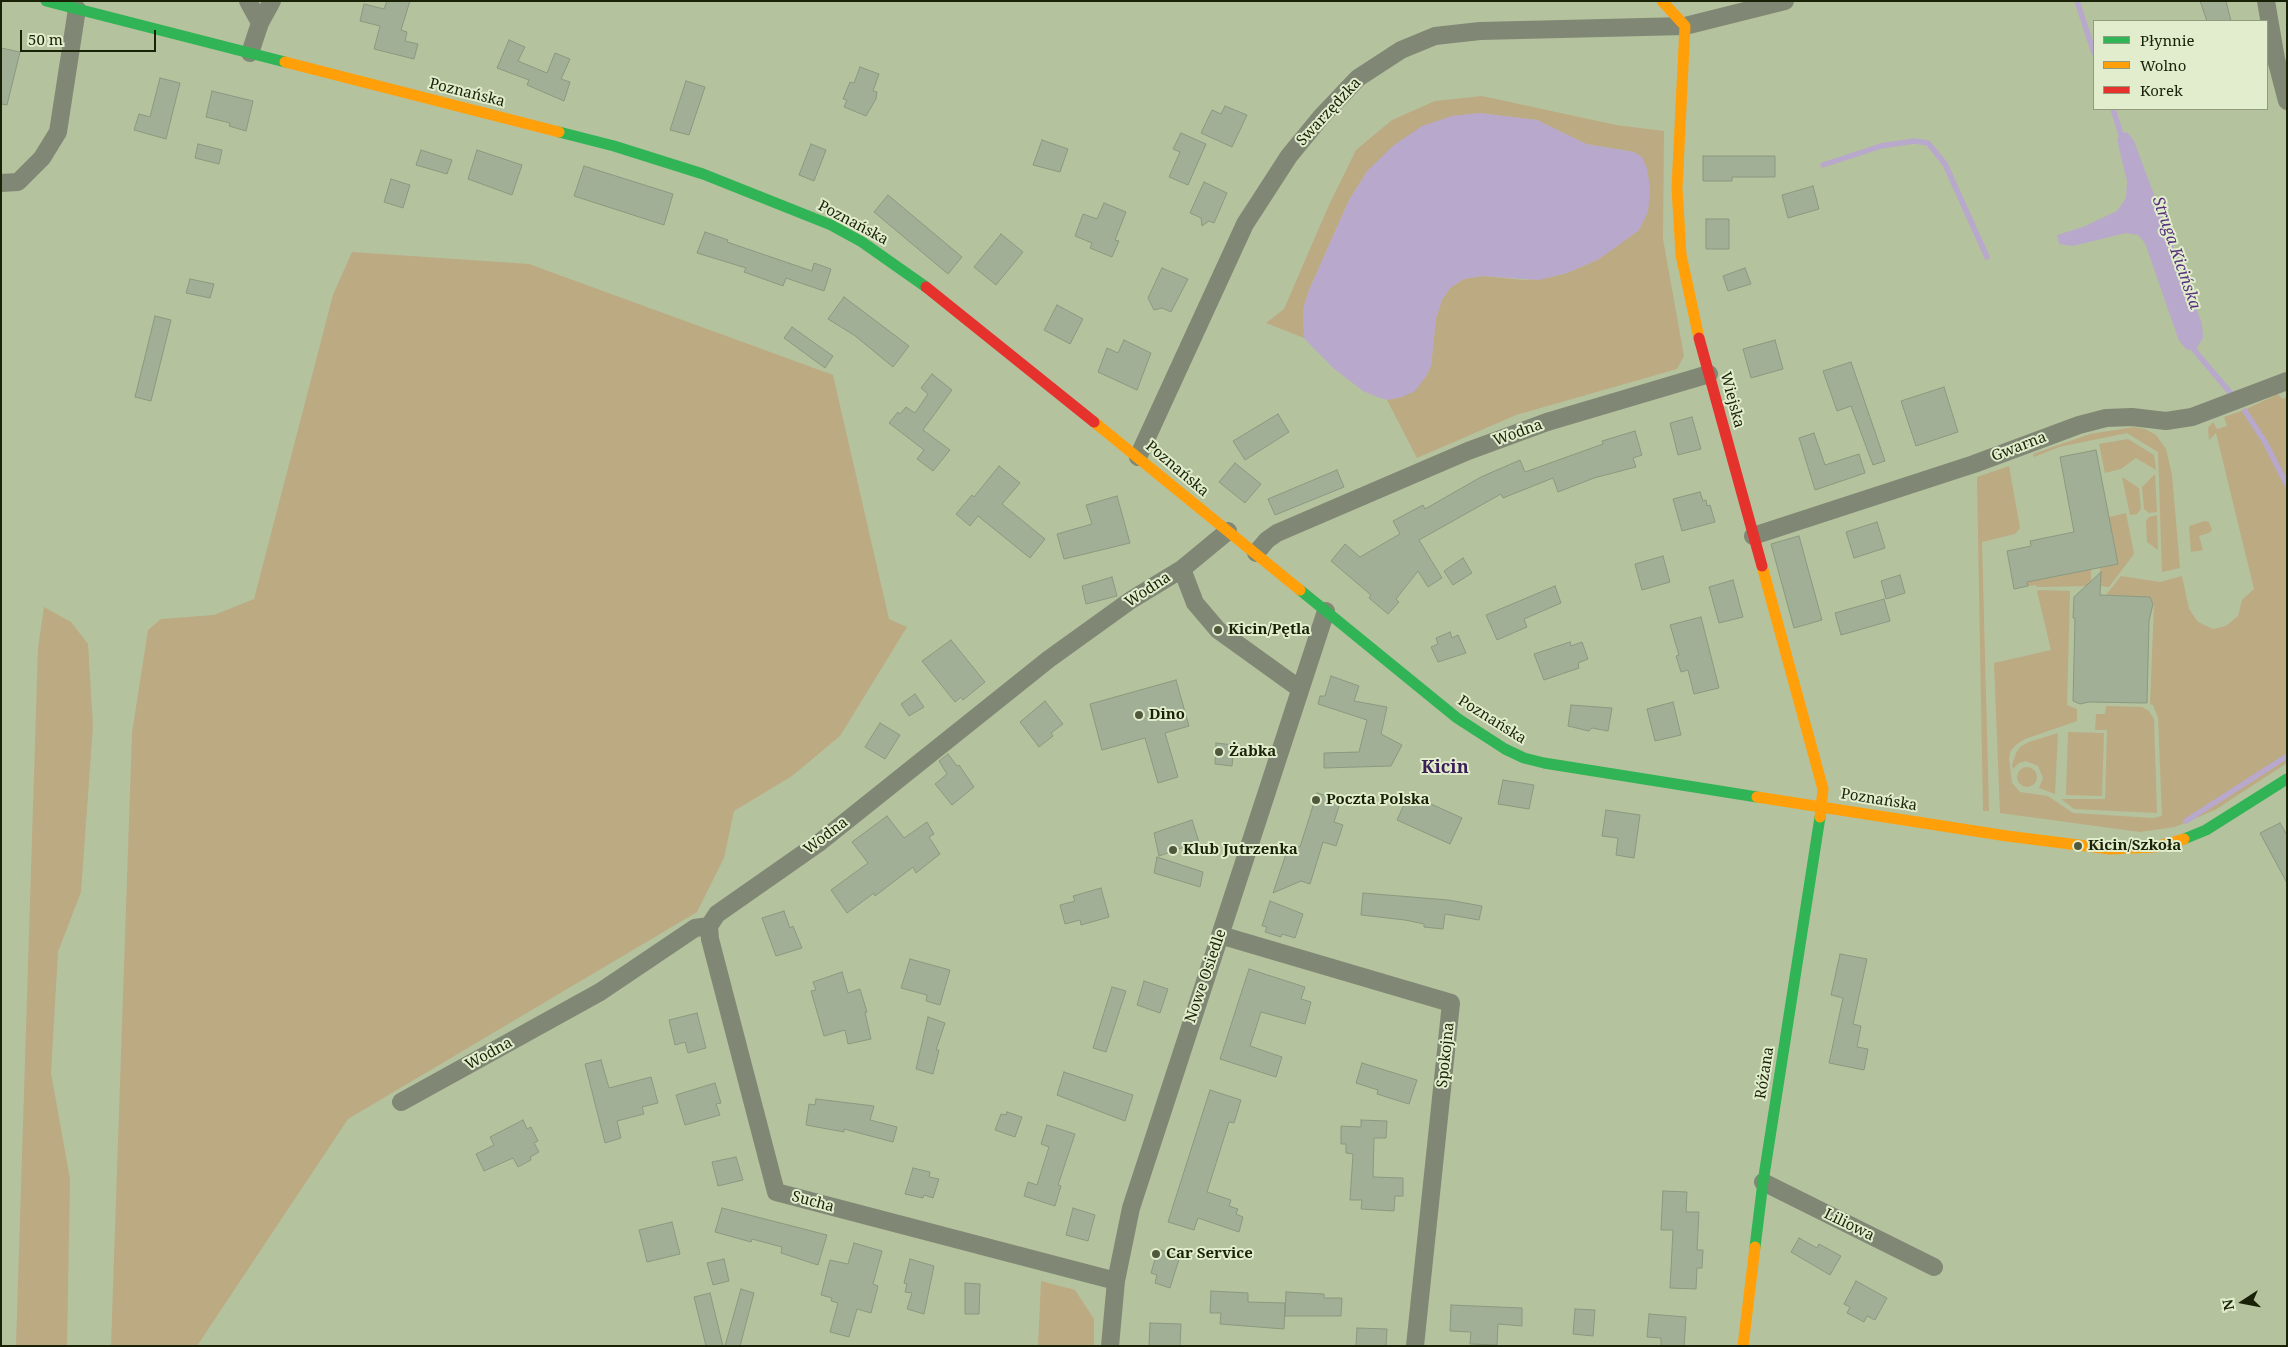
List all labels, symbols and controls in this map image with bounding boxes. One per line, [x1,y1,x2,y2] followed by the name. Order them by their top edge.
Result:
[22,20,159,52] scale bar
[2093,20,2268,110] legend
[28,29,63,49] text: 50 m
[2140,30,2195,50] text: Płynnie
[2140,55,2186,75] text: Wolno
[1293,74,1365,150] street label: Swarzędzka
[427,75,507,111] street label: Poznańska
[2140,80,2183,100] text: Korek
[2148,194,2204,312] water label: Struga Kicińska
[815,197,891,249] street label: Poznańska
[1716,370,1748,430] street label: Wiejska
[1491,416,1545,450] street label: Wodna
[1989,428,2049,466] street label: Gwarna
[1142,437,1212,501] street label: Poznańska
[1122,569,1174,611] street label: Wodna
[1228,621,1310,639] place label: Kicin/Pętla
[1212,624,1224,636] marker: Kicin/Pętla
[1455,692,1529,748] street label: Poznańska
[1149,706,1185,724] place label: Dino
[1133,709,1145,721] marker: Dino
[1229,743,1276,761] place label: Żabka
[1213,746,1225,758] marker: Żabka
[1421,757,1469,779] district label: Kicin
[1839,785,1919,815] street label: Poznańska
[1326,791,1429,809] place label: Poczta Polska
[1310,794,1322,806] marker: Poczta Polska
[800,814,852,858] street label: Wodna
[2088,837,2181,855] place label: Kicin/Szkoła
[2072,840,2084,852] marker: Kicin/Szkoła
[1183,841,1298,859] place label: Klub Jutrzenka
[1167,844,1179,856] marker: Klub Jutrzenka
[1182,927,1230,1025] street label: Nowe Osiedle
[1434,1021,1458,1089] street label: Spokojna
[462,1034,516,1074] street label: Wodna
[1752,1046,1778,1100] street label: Różana
[790,1188,836,1216] street label: Sucha
[1821,1205,1877,1245] street label: Liliowa
[1166,1245,1253,1263] place label: Car Service
[1150,1248,1162,1260] marker: Car Service
[2218,1277,2268,1327] north arrow
[2217,1298,2238,1312] text: N

